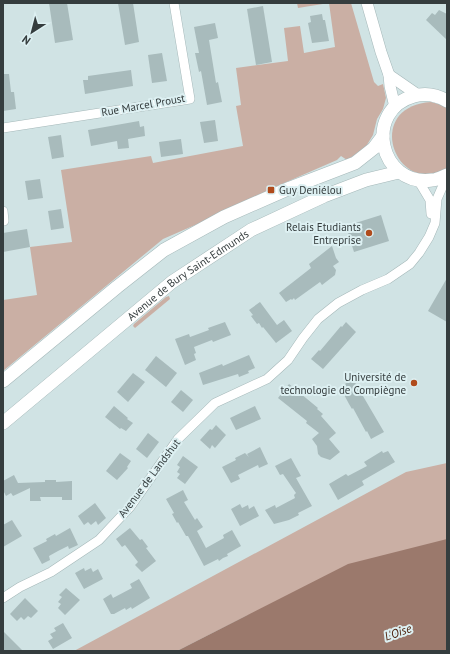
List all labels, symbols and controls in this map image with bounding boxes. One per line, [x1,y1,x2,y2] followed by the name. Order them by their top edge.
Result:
[12,12,52,52] north arrow
[19,32,33,48] text: N
[100,91,186,119] street label: Rue Marcel Proust
[279,183,342,197] place label: Guy Deniélou
[266,185,276,195] marker: Guy Deniélou
[286,220,361,247] place label: Relais Etudiants Entreprise
[124,226,251,323] street label: Avenue de Bury Saint-Edmunds
[364,228,374,238] marker: Relais Etudiants Entreprise
[281,370,406,397] place label: Université de technologie de Compiègne
[409,378,419,388] marker: Université de technologie de Compiègne
[115,436,183,520] street label: Avenue de Landshut
[382,620,414,644] water label: L'Oise

